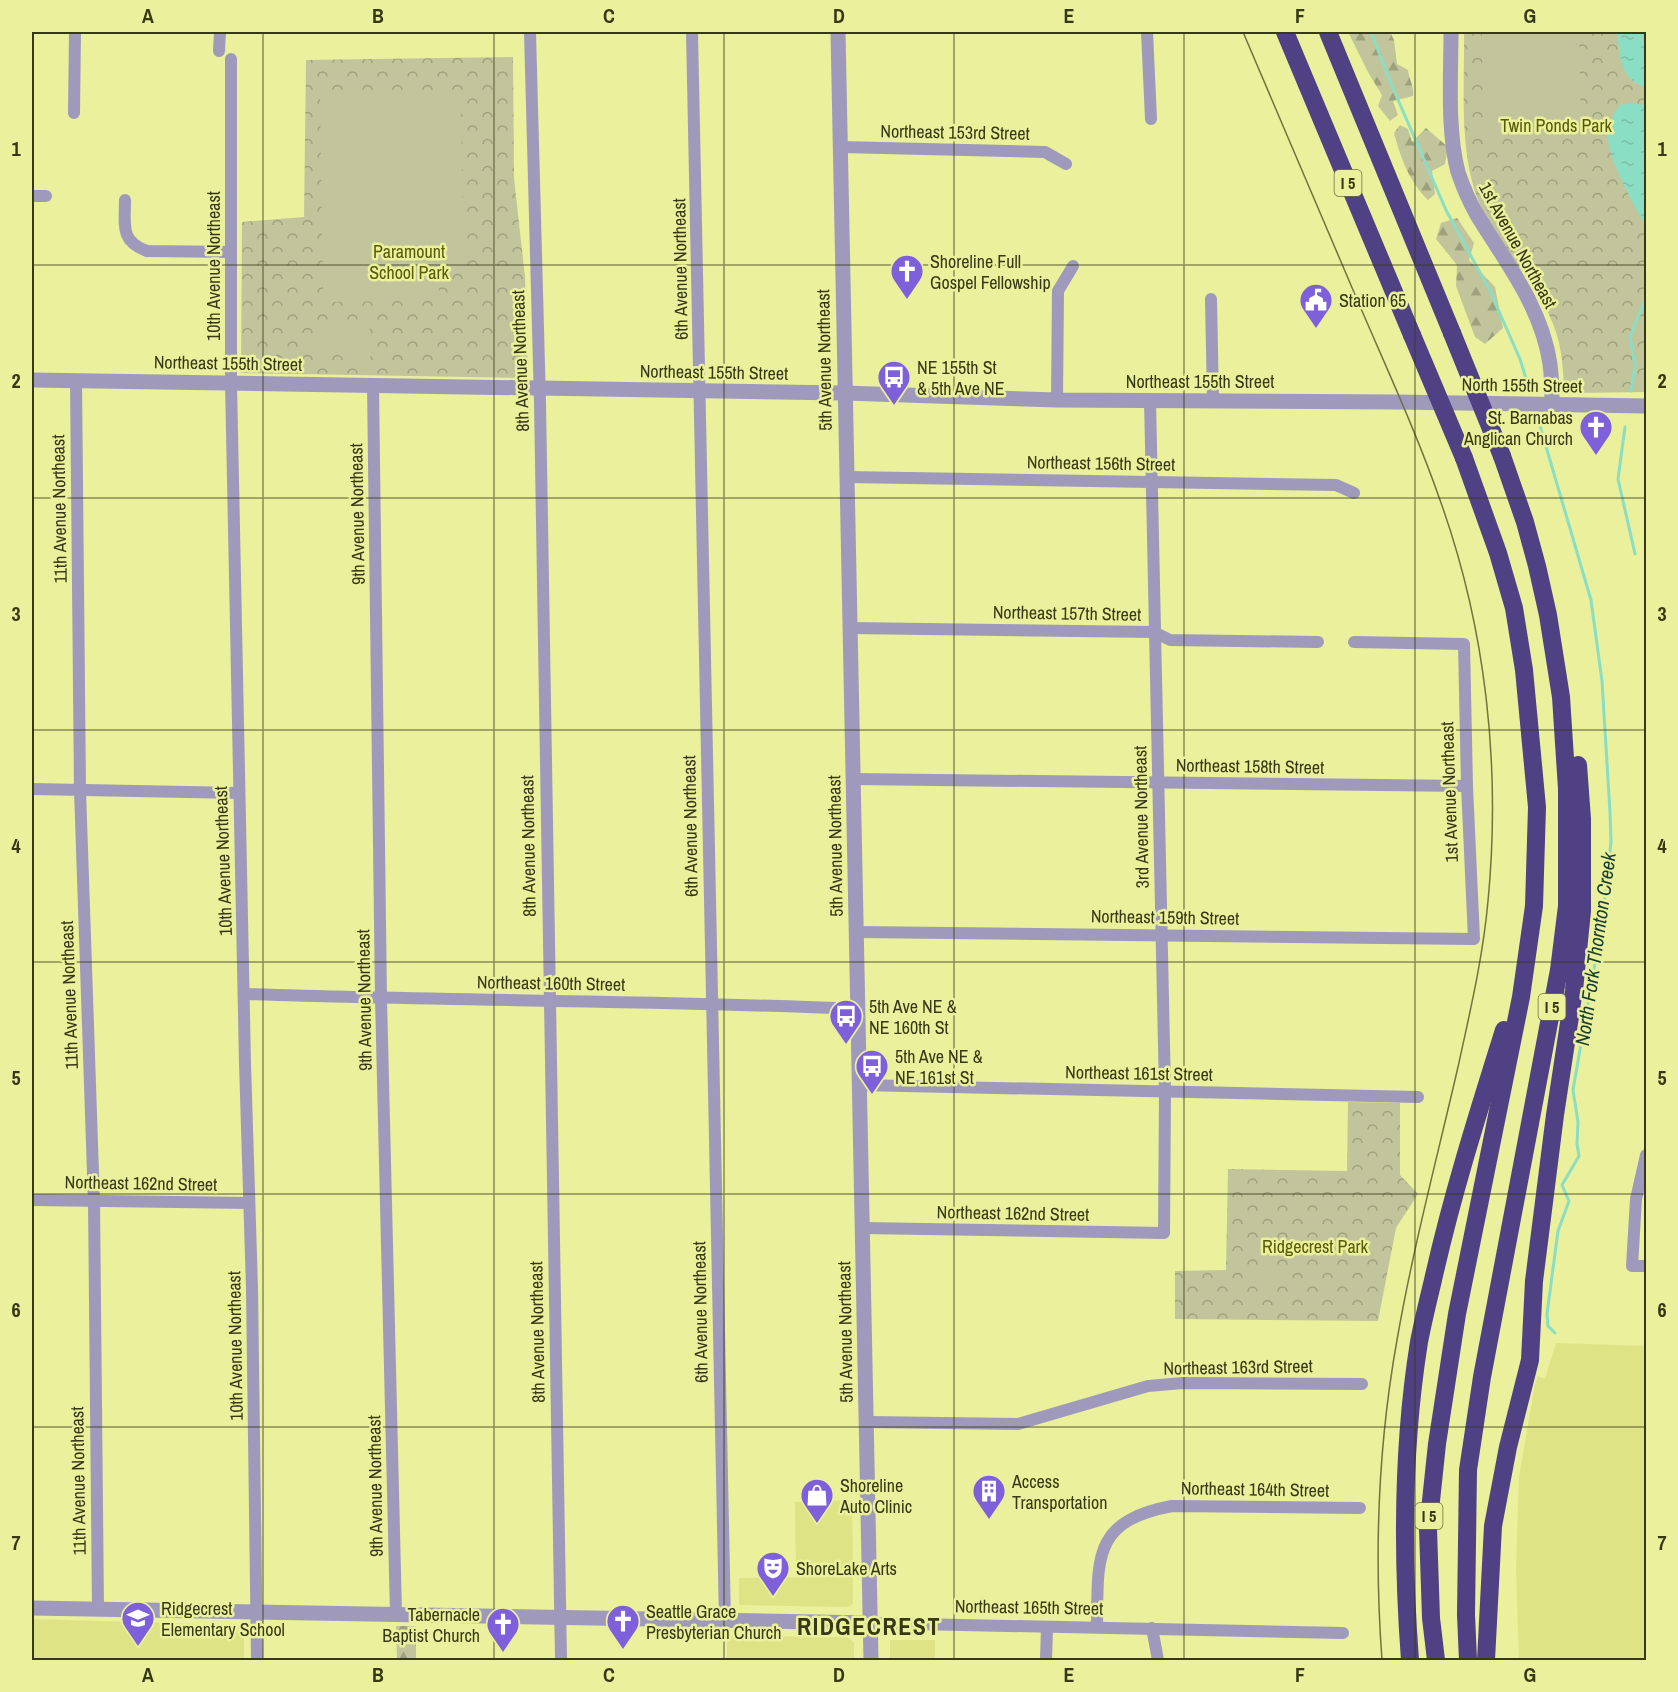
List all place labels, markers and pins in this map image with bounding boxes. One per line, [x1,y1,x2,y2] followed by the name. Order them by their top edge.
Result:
[930,249,1051,295] place label: Shoreline Full Gospel Fellowship
[889,253,925,300] church icon: Shoreline Full Gospel Fellowship
[1298,282,1334,329] public building icon: Station 65
[1339,288,1406,313] place label: Station 65
[917,355,1005,401] place label: NE 155th St & 5th Ave NE
[876,359,912,406] bus stop icon: NE 155th St & 5th Ave NE
[1463,405,1573,451] place label: St. Barnabas Anglican Church
[1578,409,1614,456] church icon: St. Barnabas Anglican Church
[869,994,957,1040] place label: 5th Ave NE & NE 160th St
[828,998,864,1045] bus stop icon: 5th Ave NE & NE 160th St
[895,1044,983,1090] place label: 5th Ave NE & NE 161st St
[854,1048,890,1095] bus stop icon: 5th Ave NE & NE 161st St
[1011,1469,1107,1515] place label: Access Transportation
[839,1473,912,1519] place label: Shoreline Auto Clinic
[971,1473,1007,1520] building icon: Access Transportation
[799,1477,835,1524] shop icon: Shoreline Auto Clinic
[755,1550,791,1597] theatre icon: ShoreLake Arts
[796,1556,897,1581] place label: ShoreLake Arts
[161,1596,285,1642] place label: Ridgecrest Elementary School
[646,1599,781,1645] place label: Seattle Grace Presbyterian Church
[120,1600,156,1647] school or university icon: Ridgecrest Elementary School
[382,1602,480,1648] place label: Tabernacle Baptist Church
[605,1603,641,1650] church icon: Seattle Grace Presbyterian Church
[485,1606,521,1653] church icon: Tabernacle Baptist Church

